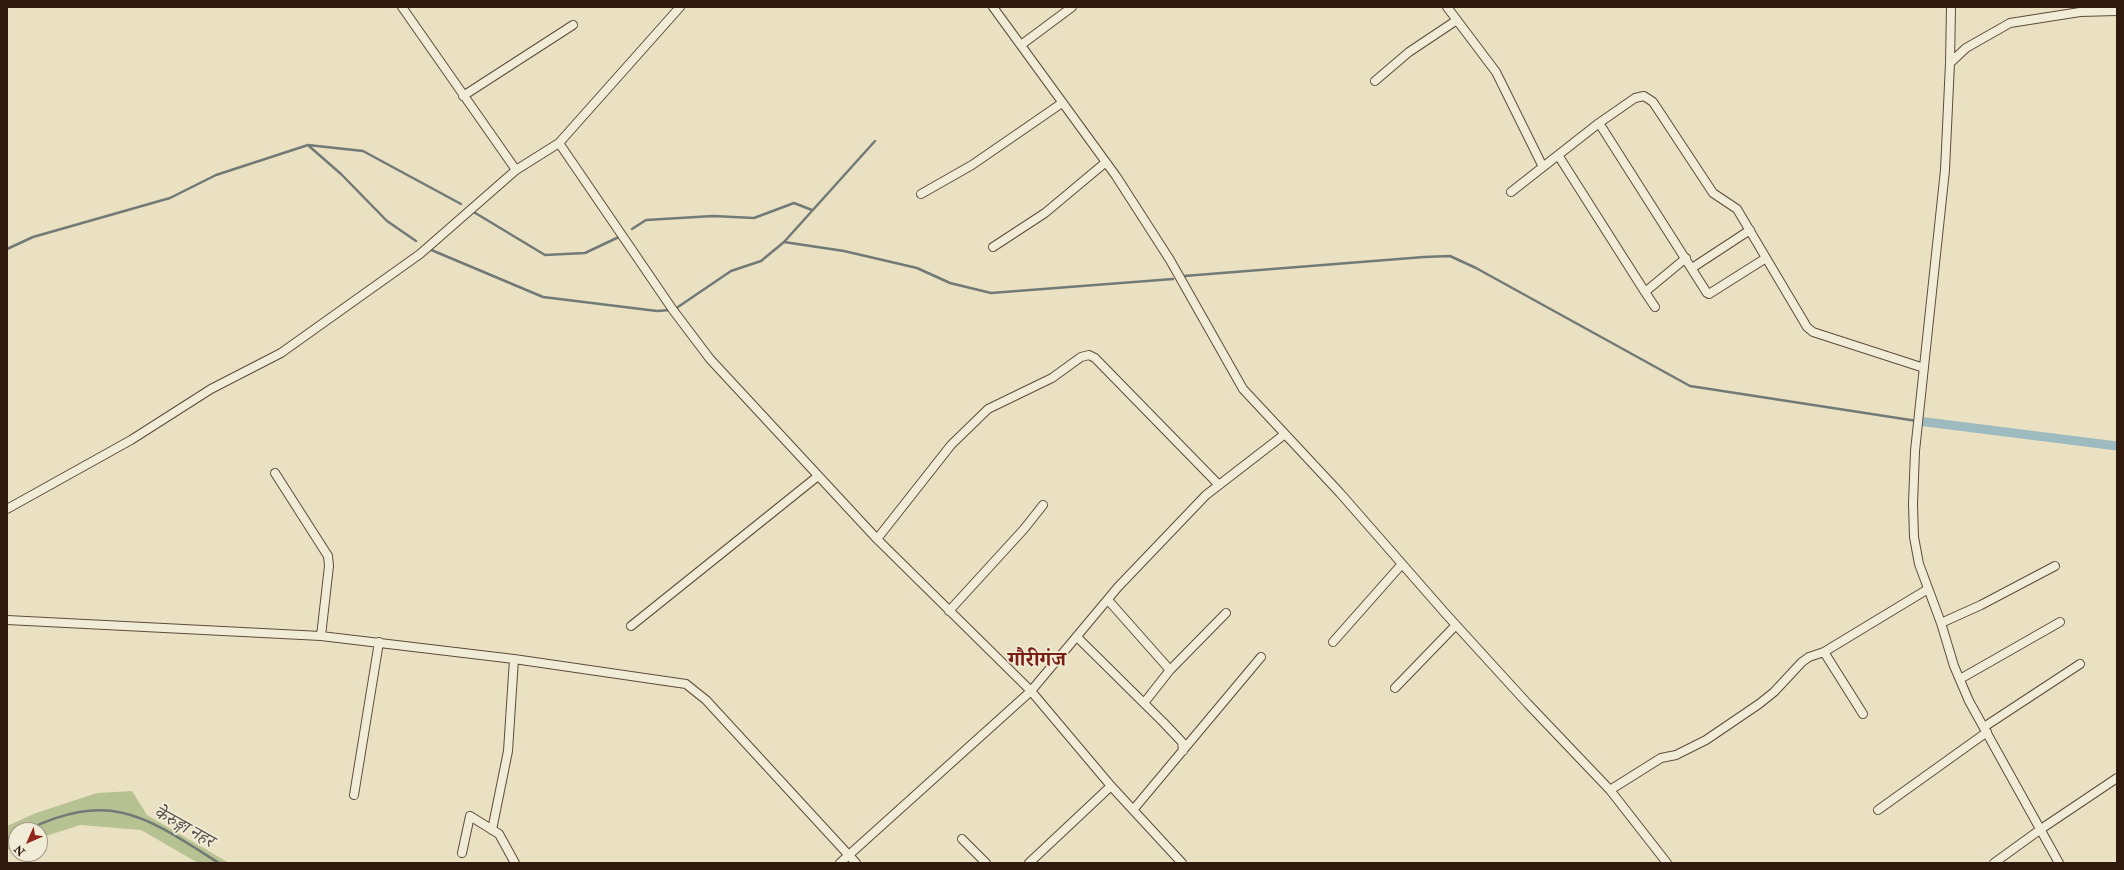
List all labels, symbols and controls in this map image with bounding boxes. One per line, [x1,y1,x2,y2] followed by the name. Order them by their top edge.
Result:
[1008,648,1066,674] district label: गौरीगंज
[149,803,217,853] water label: केेरुङ्गा नहर
[8,822,48,862] north arrow
[12,842,28,858] text: N

